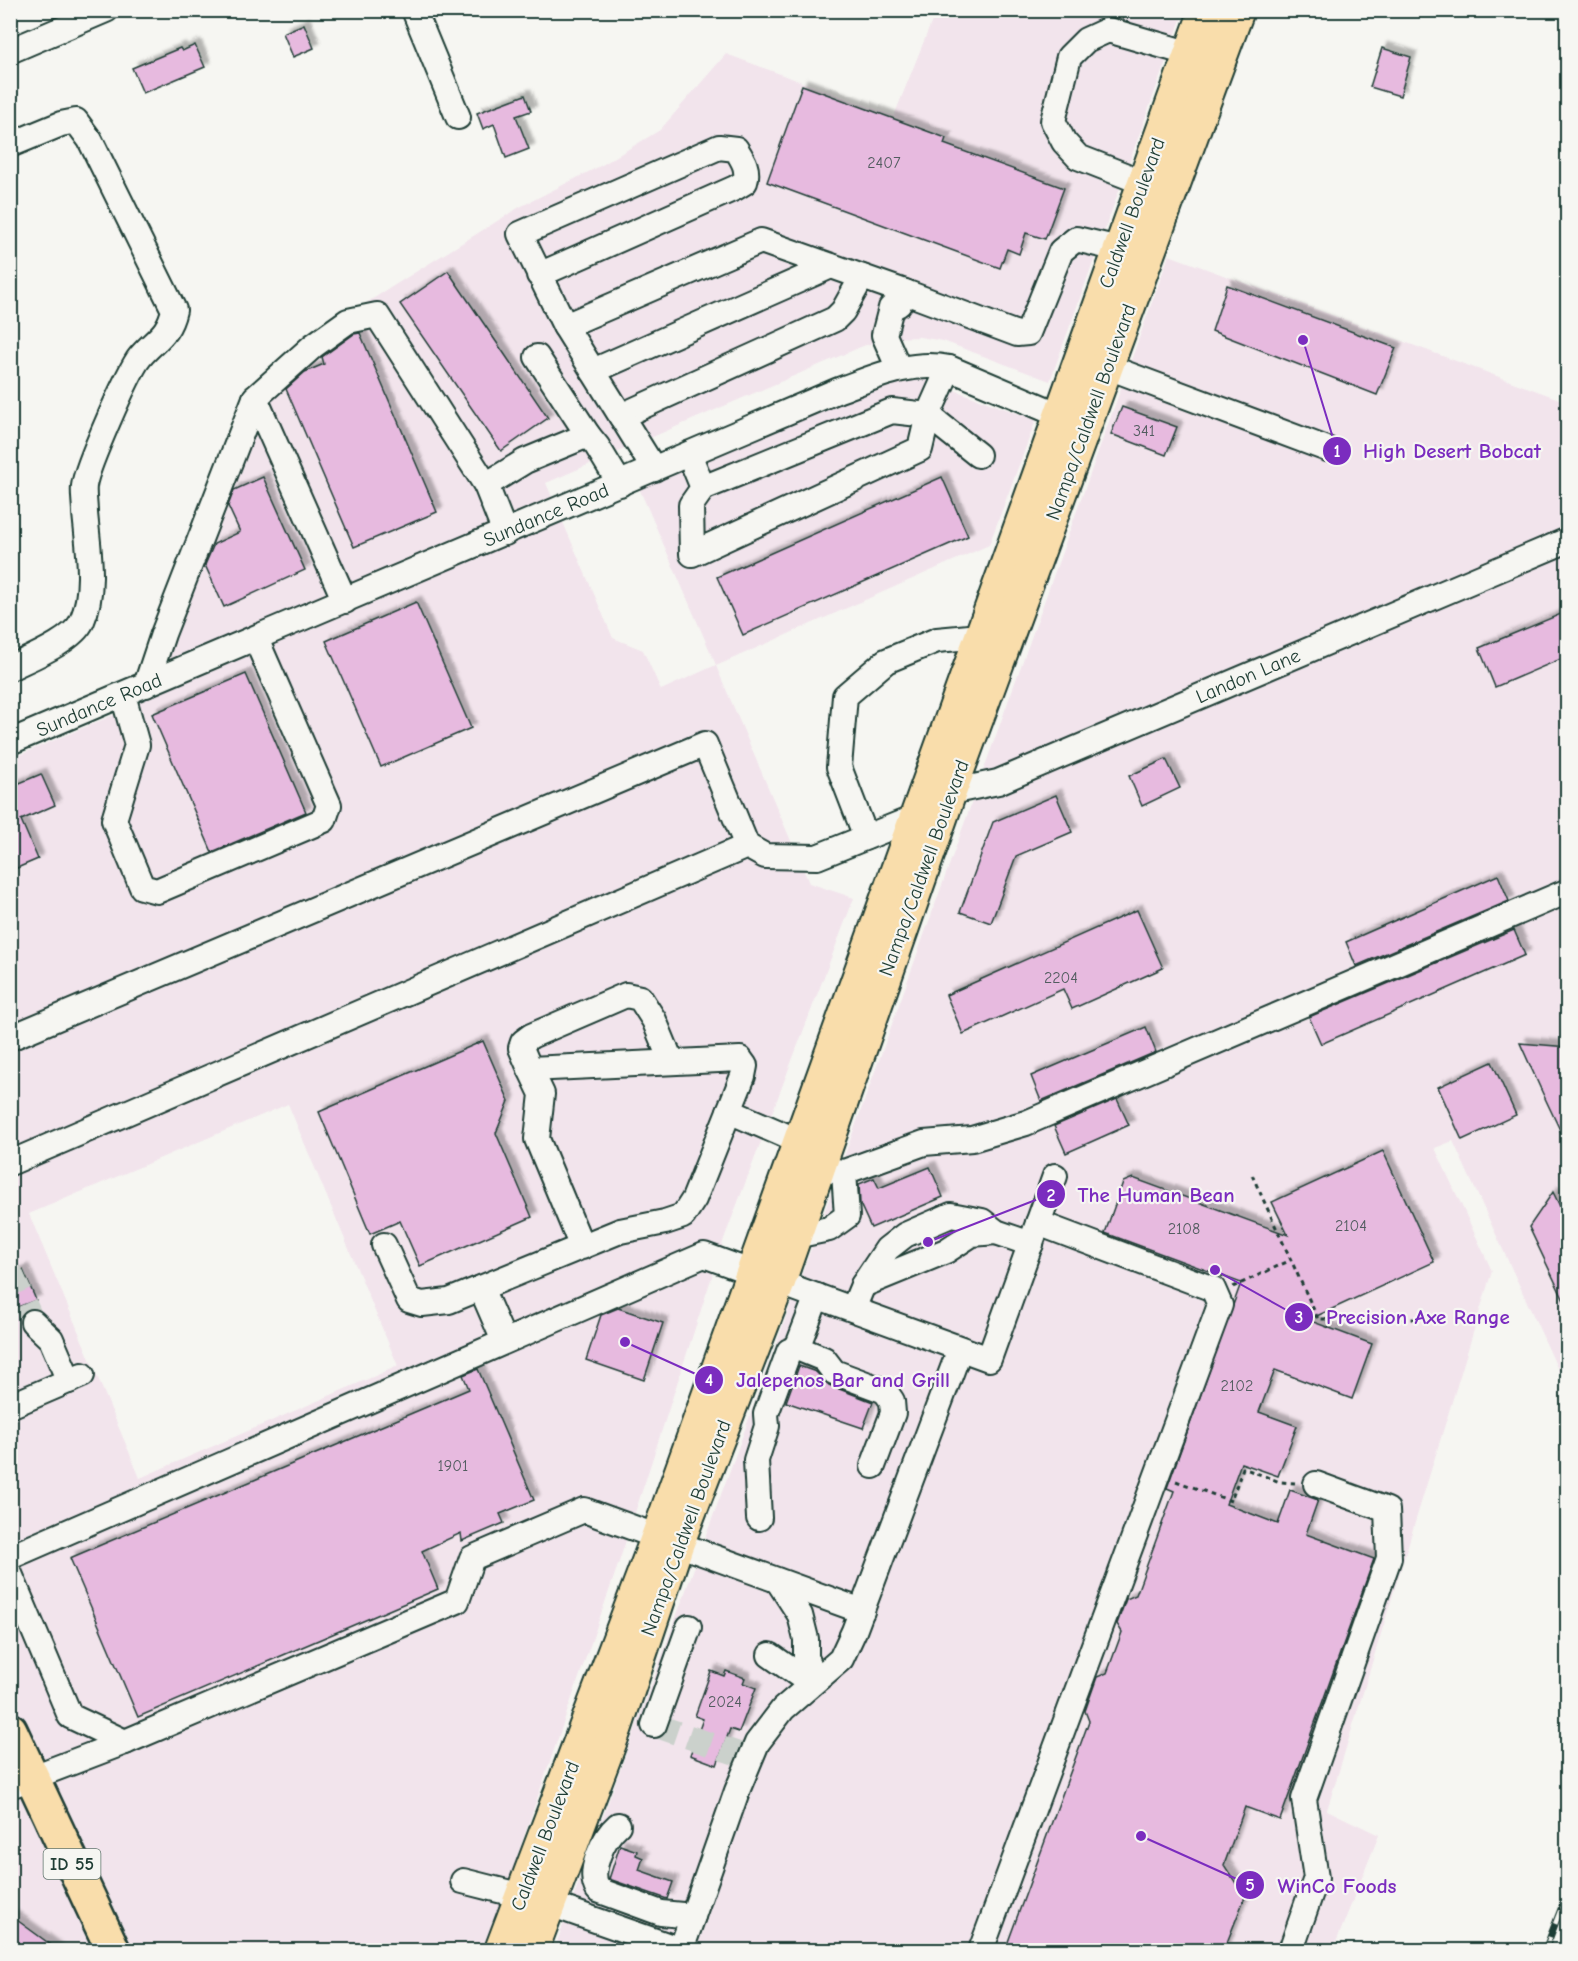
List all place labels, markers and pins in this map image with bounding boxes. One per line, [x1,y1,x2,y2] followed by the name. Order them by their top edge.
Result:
[1322,431,1553,470] callout: High Desert Bobcat
[1036,1175,1247,1214] callout: The Human Bean
[1284,1298,1522,1337] callout: Precision Axe Range
[694,1360,962,1399] callout: Jalepenos Bar and Grill
[1235,1866,1408,1905] callout: WinCo Foods

